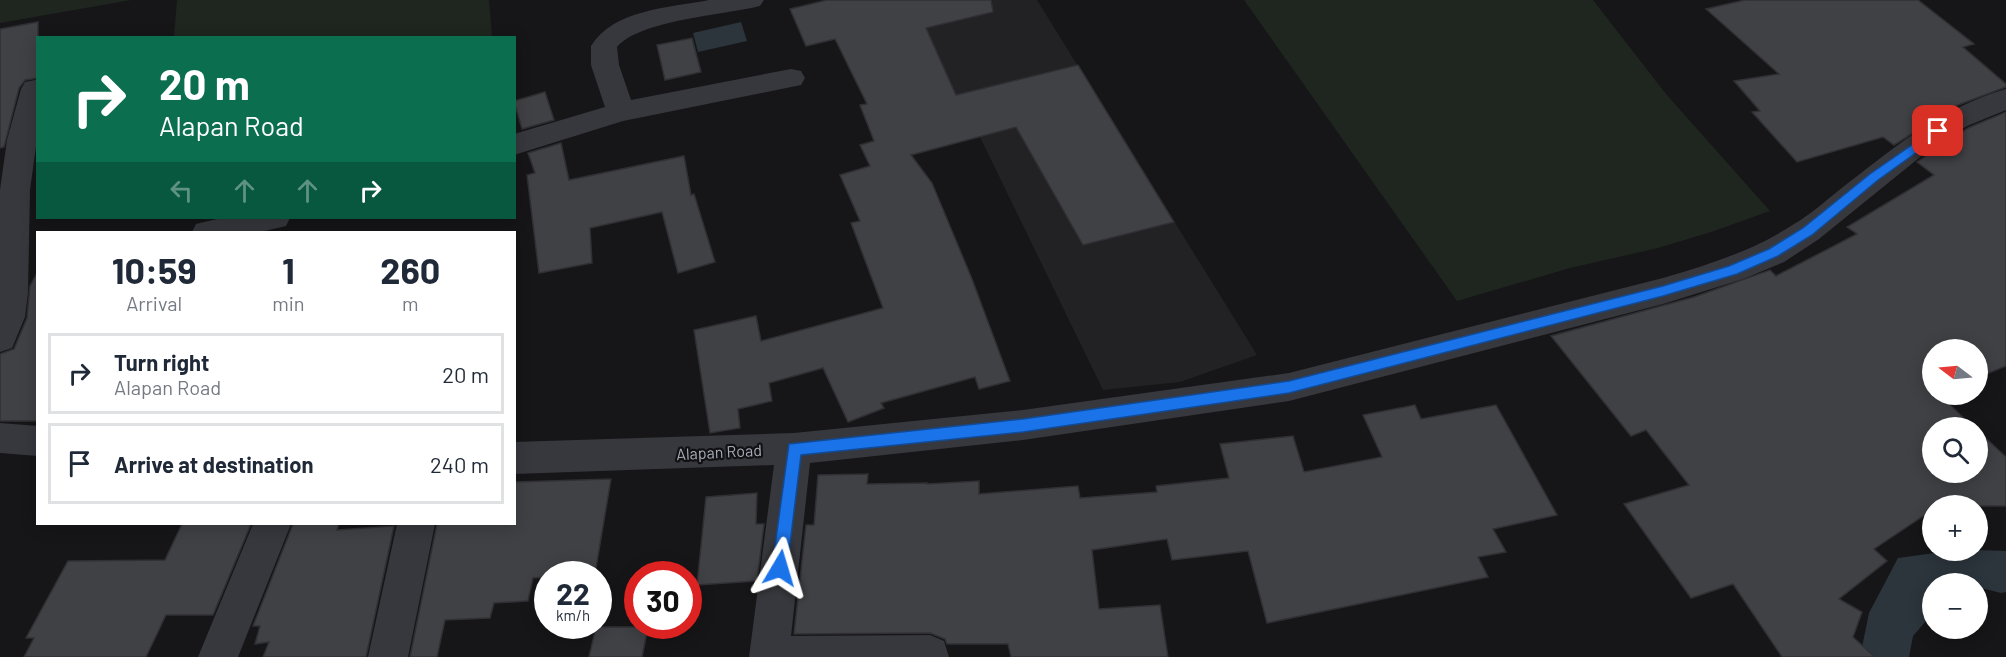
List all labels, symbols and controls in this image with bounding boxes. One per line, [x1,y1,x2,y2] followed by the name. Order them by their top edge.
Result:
[159,58,250,108] text: 20 m
[60,60,138,138] icon: right
[1912,105,1963,156] pin
[159,109,304,141] text: Alapan Road
[1921,114,1954,147] icon: arrive
[165,174,198,207] icon: left
[228,174,261,207] icon: ahead
[291,174,324,207] icon: ahead
[354,174,387,207] icon: right
[112,248,197,291] text: 10:59
[282,248,295,291] text: 1
[380,248,440,291] text: 260
[126,291,182,315] text: Arrival
[272,291,305,315] text: min
[402,291,419,315] text: m
[1922,339,1988,405] north arrow
[1922,339,1988,639] map controls
[114,349,209,375] text: Turn right
[63,357,96,390] icon: right
[442,361,489,387] text: 20 m
[114,375,221,399] text: Alapan Road
[1922,417,1988,483] button: search
[676,440,762,463] street label: Alapan Road
[63,447,96,480] icon: arrive
[114,451,313,477] text: Arrive at destination
[430,451,489,477] text: 240 m
[1922,495,1988,561] button: +
[748,536,812,600] position arrow
[624,561,702,639] speed limit sign: 30
[1922,573,1988,639] button: −
[556,575,590,611] text: 22
[556,606,590,624] text: km/h

